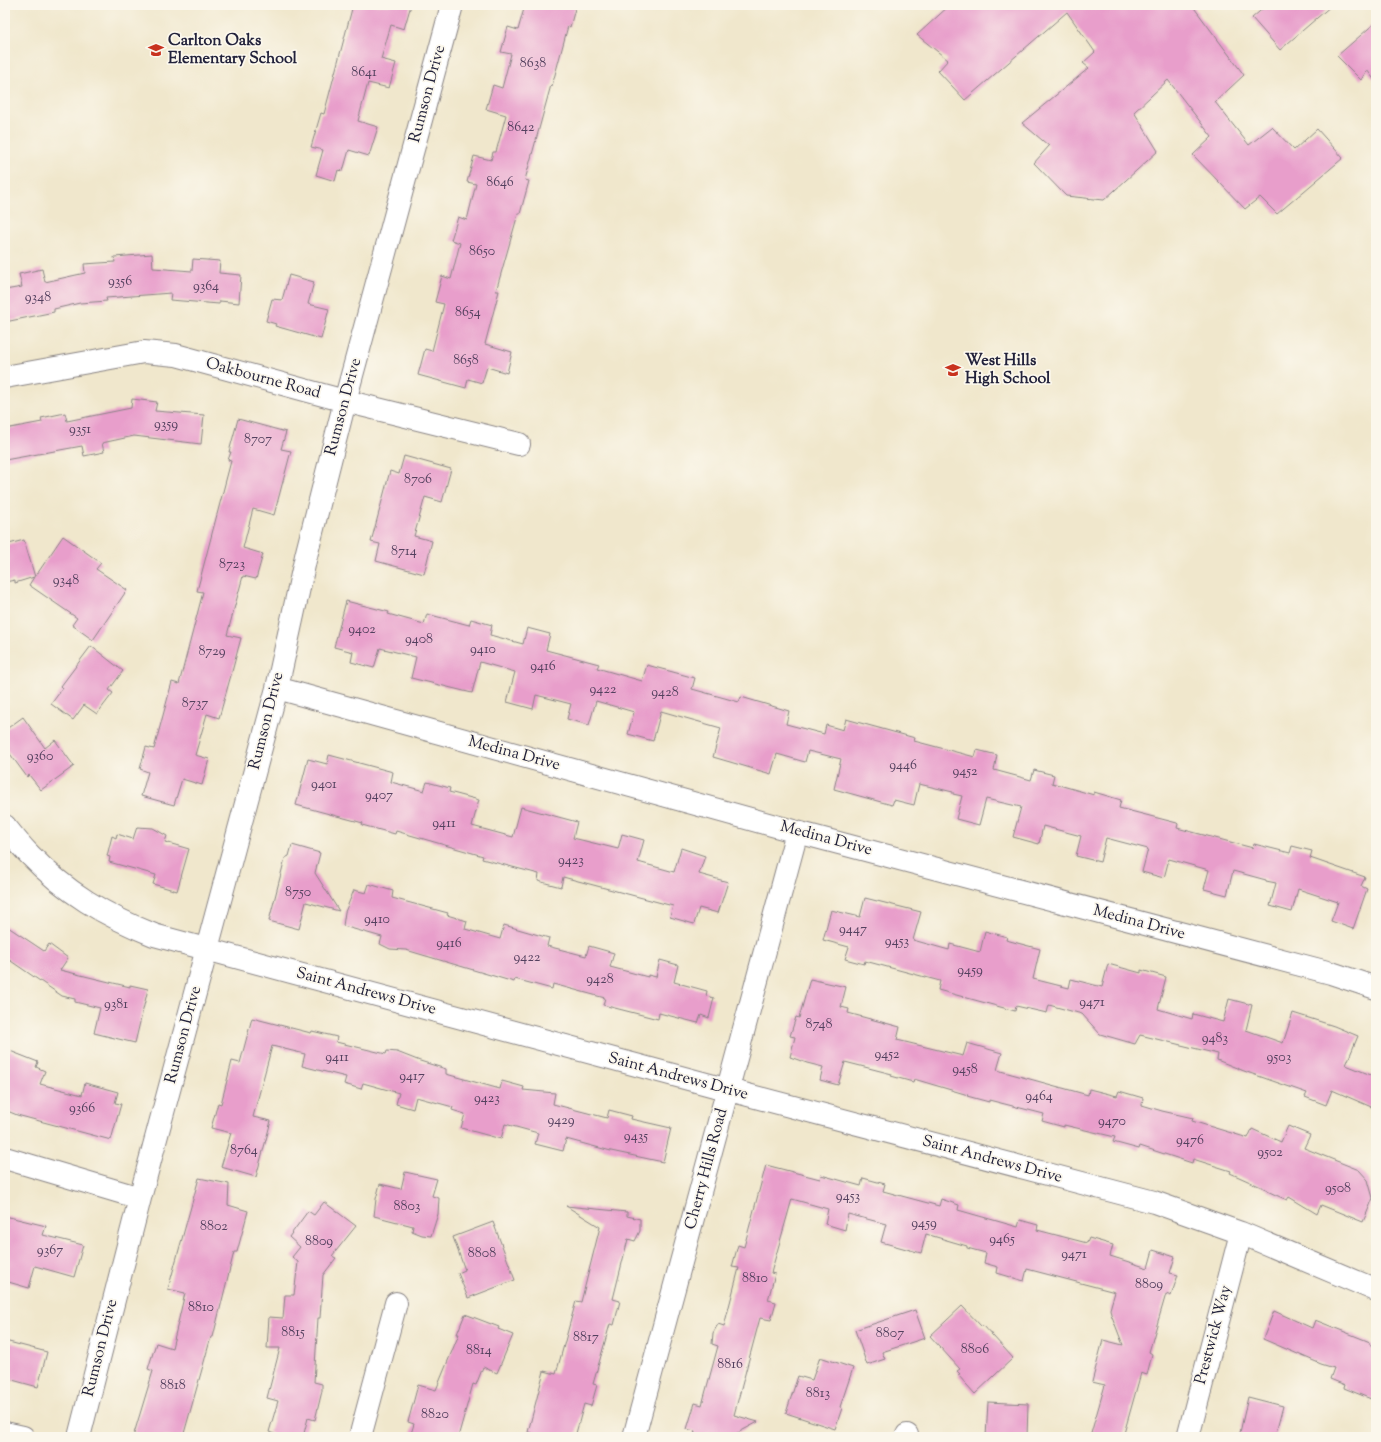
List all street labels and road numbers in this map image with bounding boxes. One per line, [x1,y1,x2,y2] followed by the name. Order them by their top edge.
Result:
[404,43,452,145] street label: Rumson Drive
[203,353,323,405] street label: Oakbourne Road
[320,356,368,458] street label: Rumson Drive
[244,670,290,772] street label: Rumson Drive
[466,731,562,777] street label: Medina Drive
[778,816,874,862] street label: Medina Drive
[1091,900,1187,946] street label: Medina Drive
[293,962,439,1022] street label: Saint Andrews Drive
[160,984,208,1086] street label: Rumson Drive
[605,1047,751,1107] street label: Saint Andrews Drive
[680,1106,734,1232] street label: Cherry Hills Road
[919,1130,1065,1190] street label: Saint Andrews Drive
[1190,1283,1238,1387] street label: Prestwick Way
[78,1297,124,1399] street label: Rumson Drive

